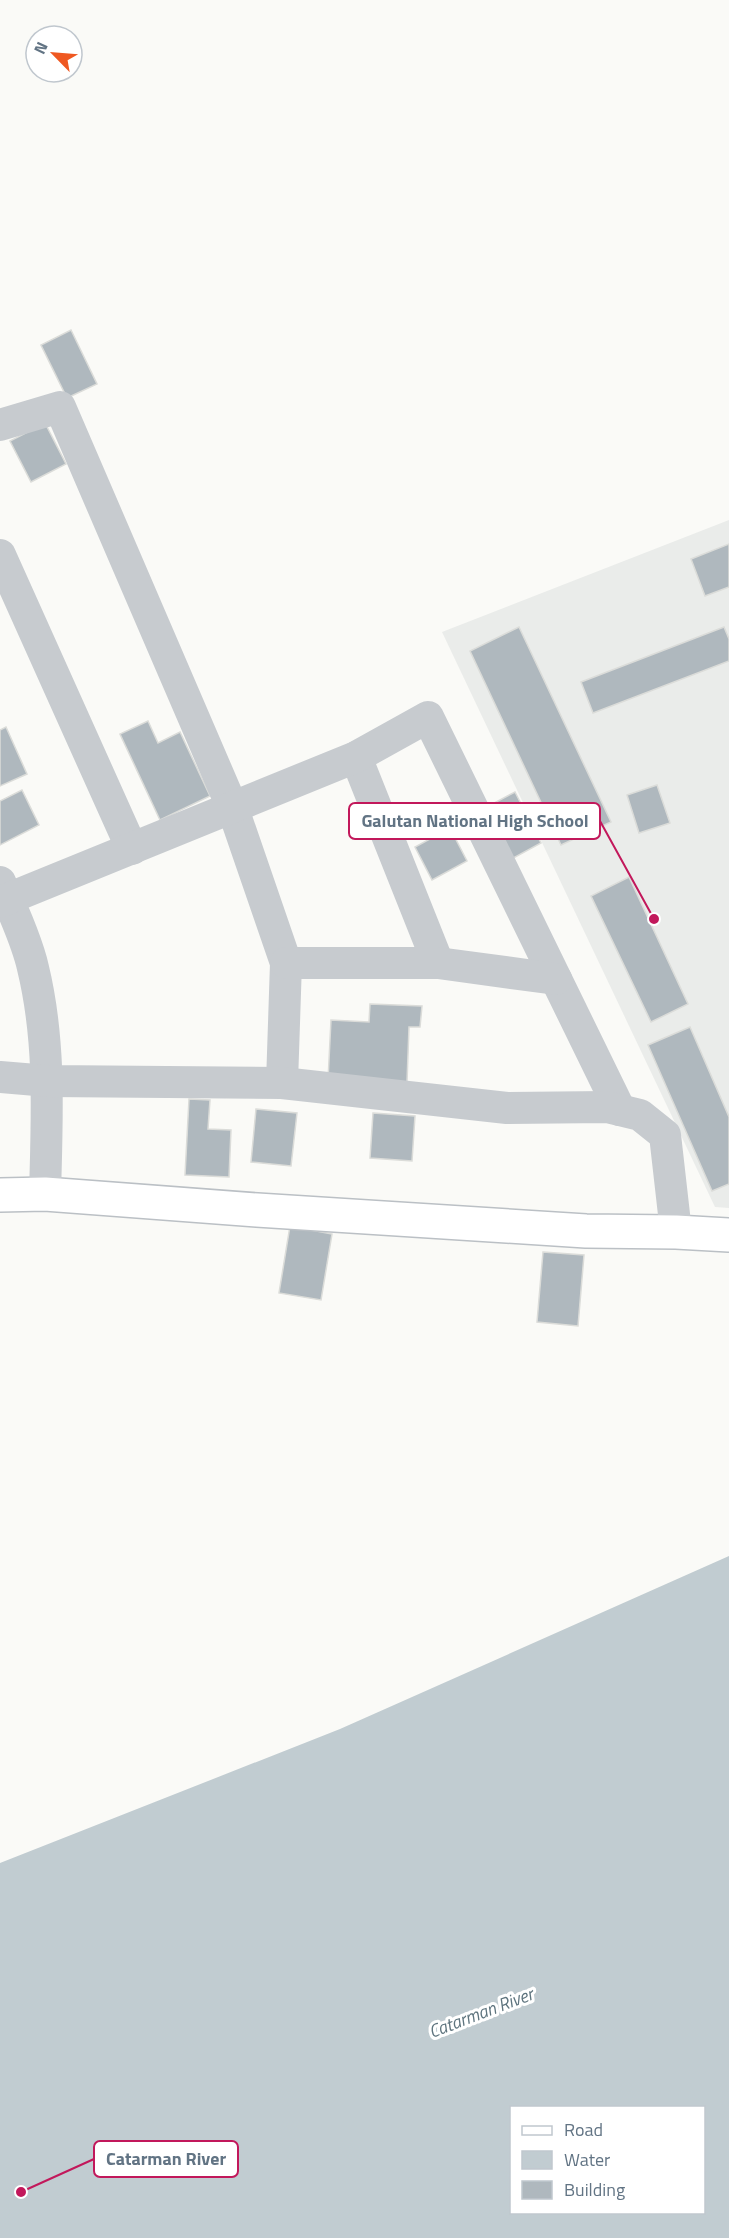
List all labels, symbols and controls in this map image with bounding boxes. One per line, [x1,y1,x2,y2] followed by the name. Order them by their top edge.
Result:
[24,24,84,84] north arrow
[27,38,54,58] text: N
[349,803,600,839] callout: Galutan National High School
[361,807,589,834] text: Galutan National High School
[425,1979,539,2045] water label: Catarman River
[510,2106,705,2214] legend
[564,2116,603,2143] text: Road
[94,2141,238,2177] callout: Catarman River
[106,2145,226,2172] text: Catarman River
[564,2146,610,2173] text: Water
[564,2176,625,2203] text: Building

